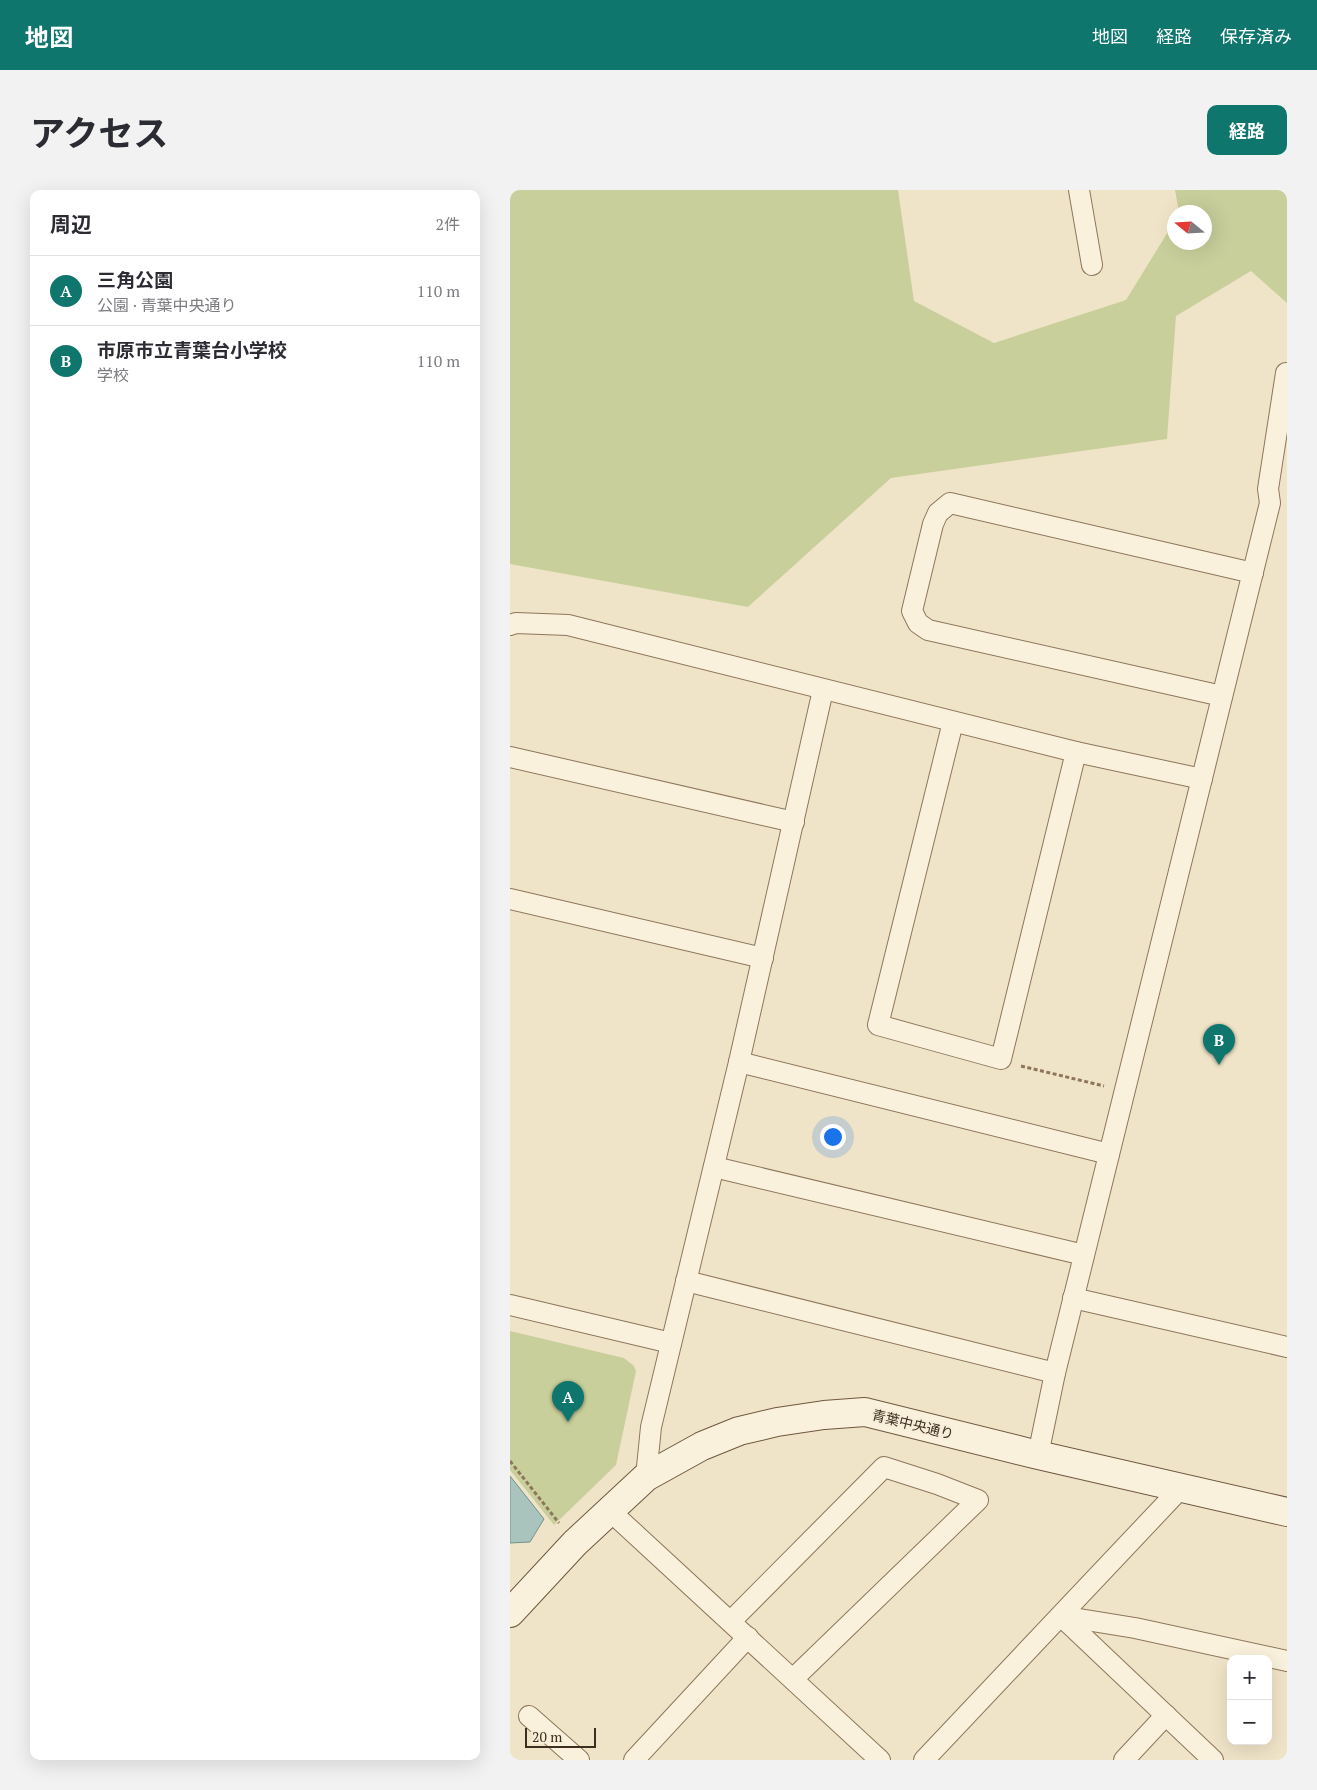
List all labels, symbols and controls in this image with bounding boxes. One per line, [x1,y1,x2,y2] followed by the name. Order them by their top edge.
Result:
[25,21,73,53] text: 地図
[1092,24,1128,48] text: 地図
[1156,24,1192,48] text: 経路
[1220,24,1292,48] text: 保存済み
[1207,105,1287,155] button: 経路
[30,110,168,156] text: アクセス
[1167,205,1212,250] north arrow
[50,210,92,238] text: 周辺
[435,213,460,235] text: 2件
[97,267,173,292] text: 三角公園
[60,280,72,302] text: A
[417,280,460,302] text: 110 m
[97,294,237,316] text: 公園 · 青葉中央通り
[97,337,287,362] text: 市原市立青葉台小学校
[61,350,71,372] text: B
[417,350,460,372] text: 110 m
[97,364,129,386] text: 学校
[1203,1024,1235,1065] pin: B
[820,1124,846,1150] your location
[552,1381,584,1422] pin: A
[870,1405,956,1443] street label: 青葉中央通り
[1227,1655,1272,1745] map controls
[1227,1655,1272,1700] button: +
[1227,1700,1272,1745] button: −
[525,1725,596,1748] scale bar
[532,1727,562,1746] text: 20 m

